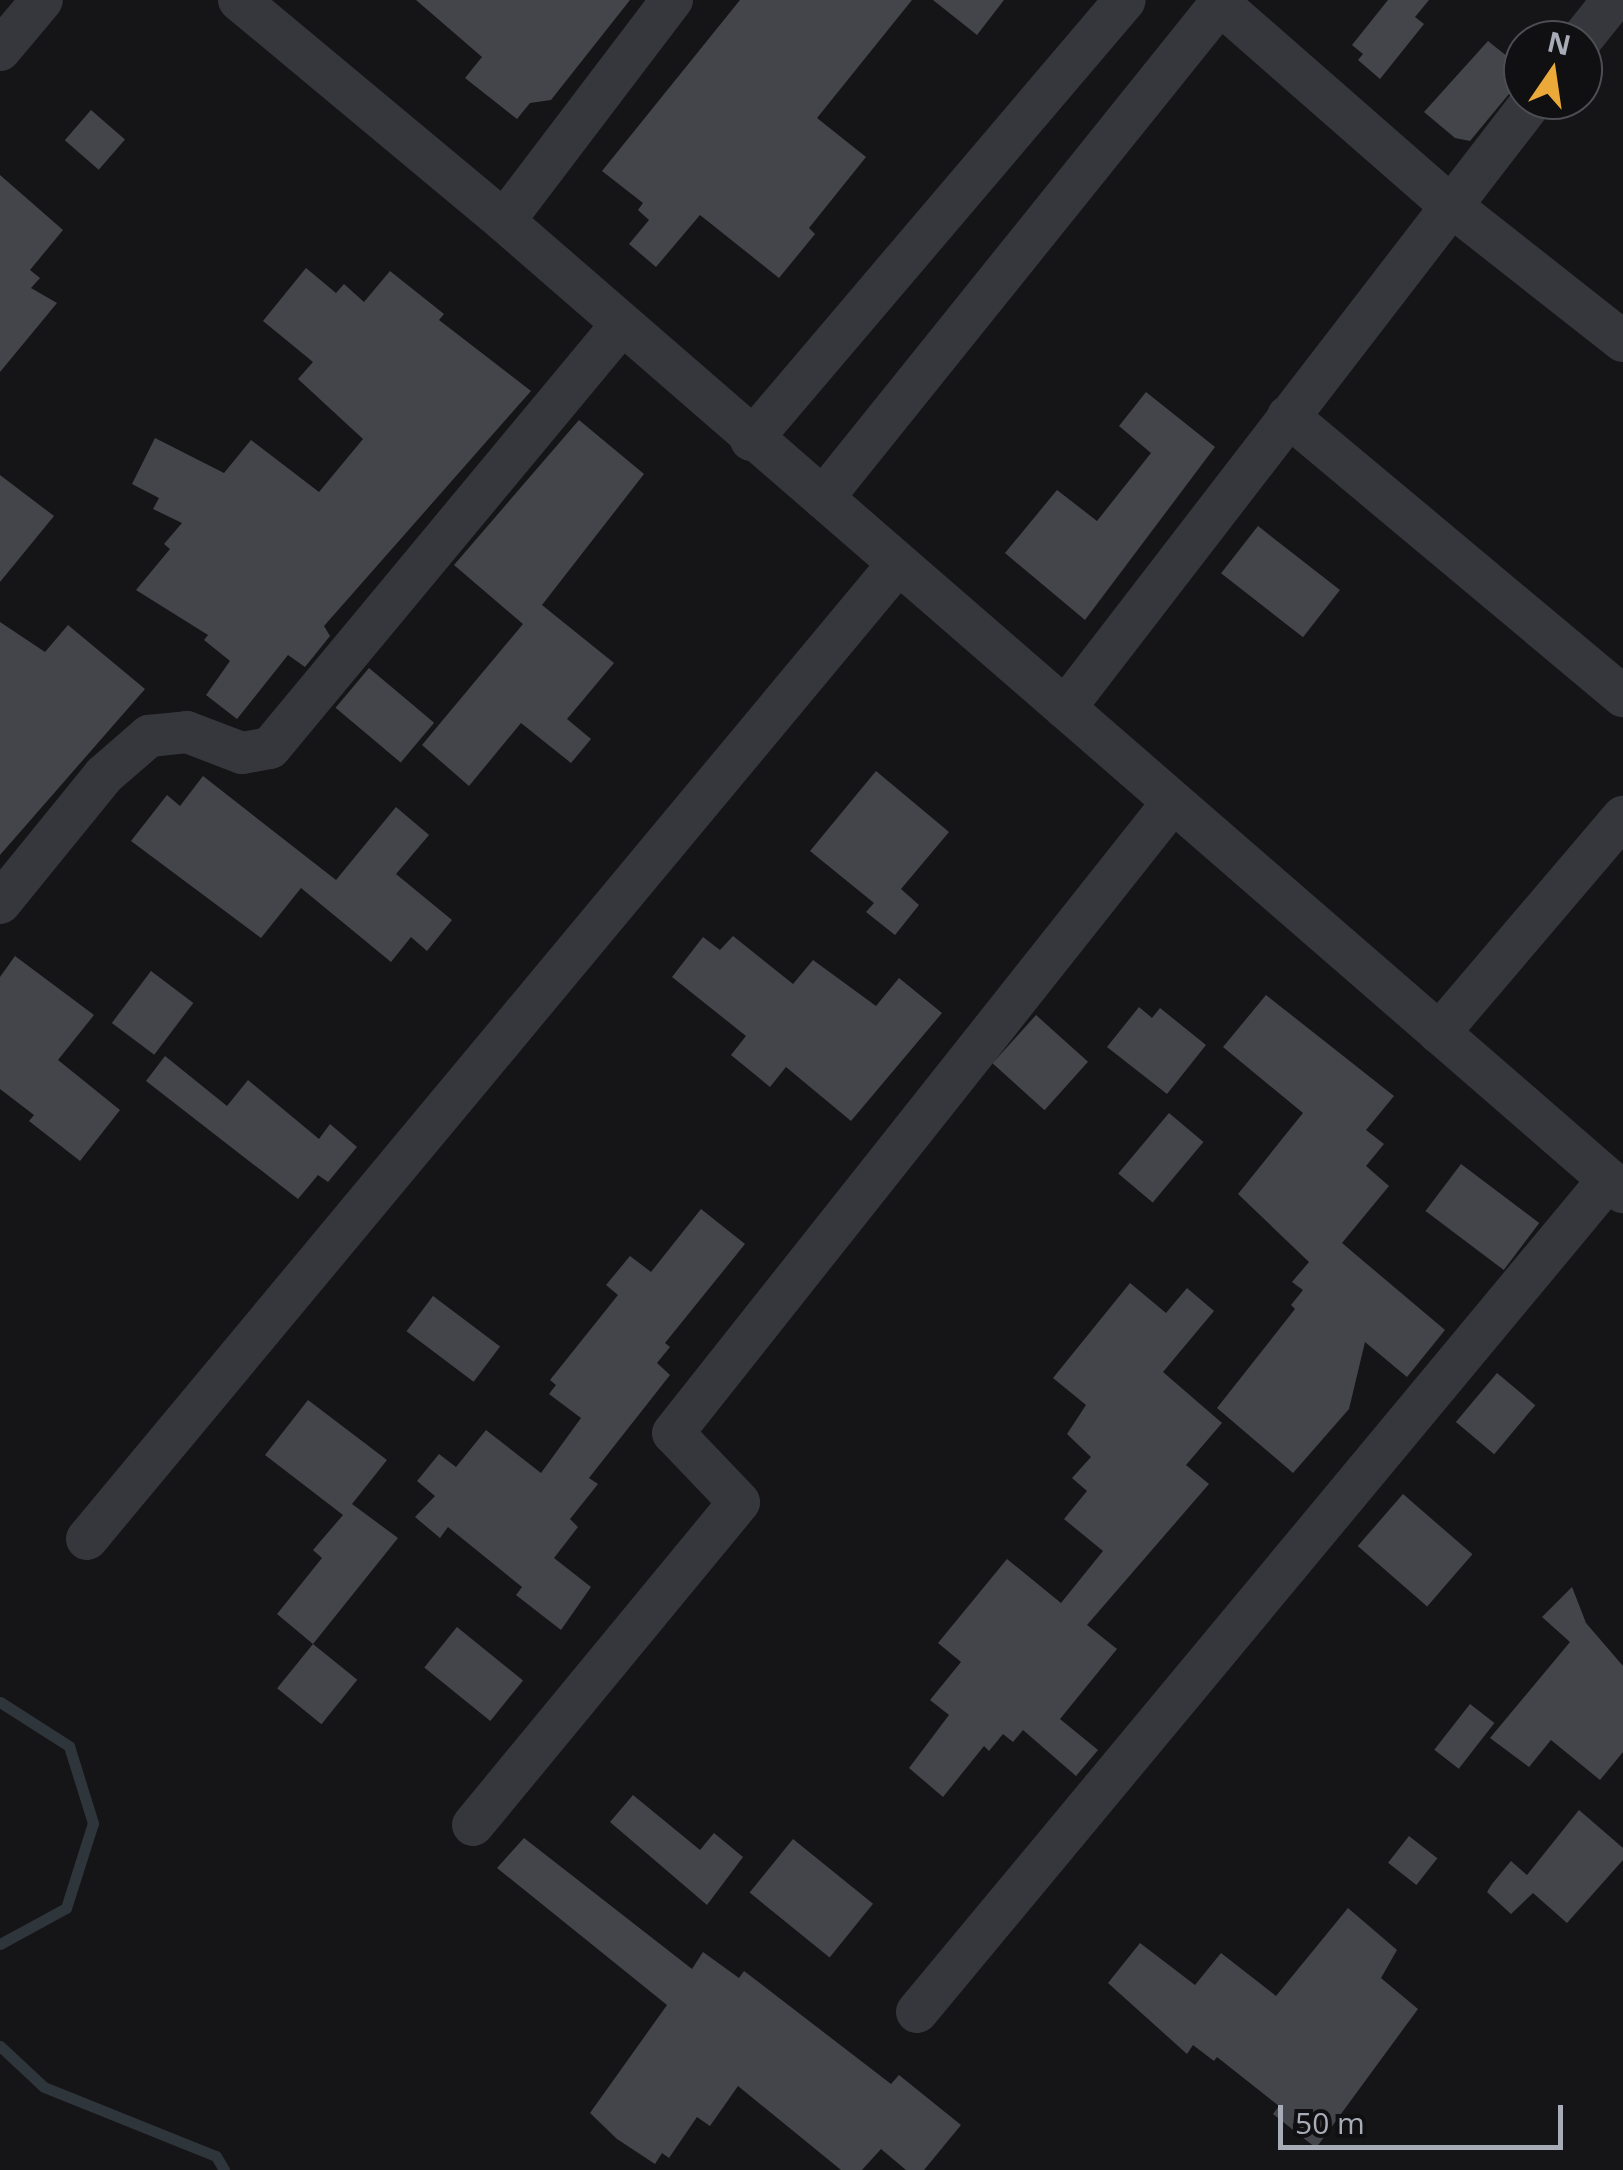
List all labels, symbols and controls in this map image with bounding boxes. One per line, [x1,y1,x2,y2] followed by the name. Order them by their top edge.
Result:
[1503,20,1603,120] north arrow
[1544,22,1575,64] text: N
[1283,2085,1568,2147] scale bar
[1295,2102,1365,2143] text: 50 m

